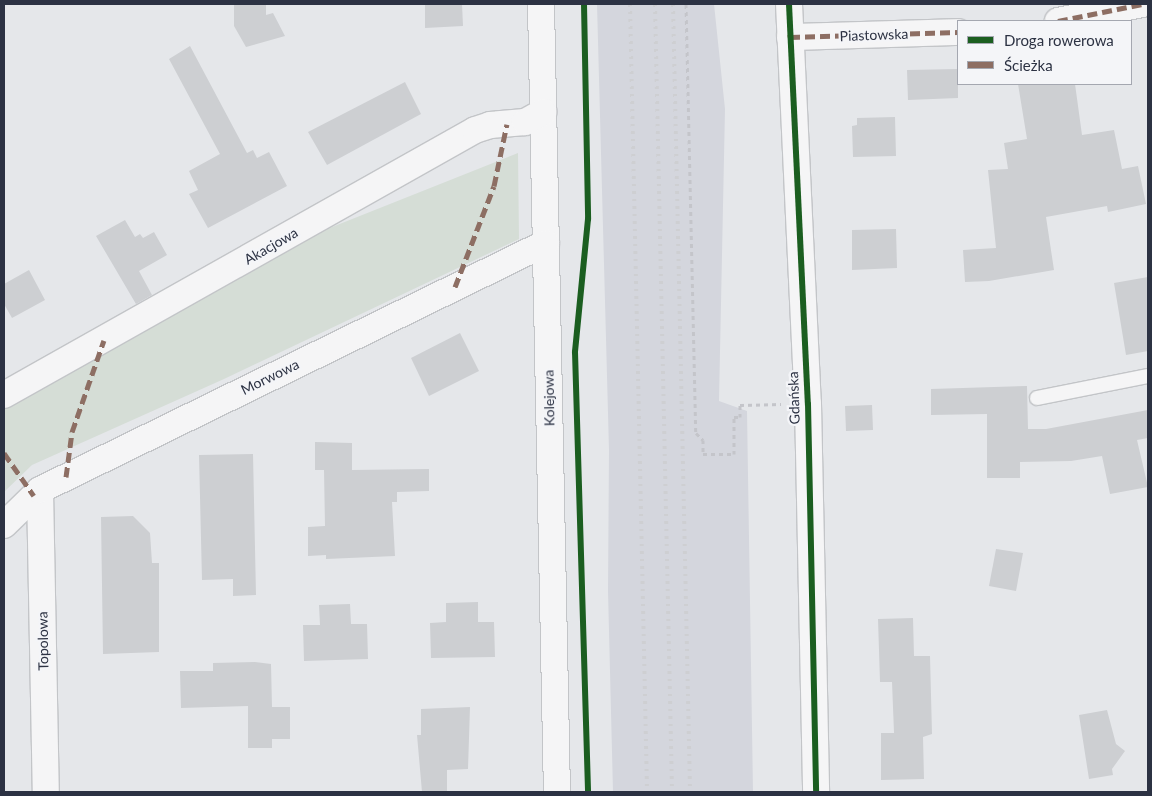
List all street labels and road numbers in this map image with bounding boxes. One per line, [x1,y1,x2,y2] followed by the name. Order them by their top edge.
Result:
[839,25,909,45] street label: Piastowska
[241,224,301,268] street label: Akacjowa
[238,356,302,398] street label: Morwowa
[540,370,558,426] street label: Kolejowa
[785,371,803,425] street label: Gdańska
[34,611,52,671] street label: Topolowa

